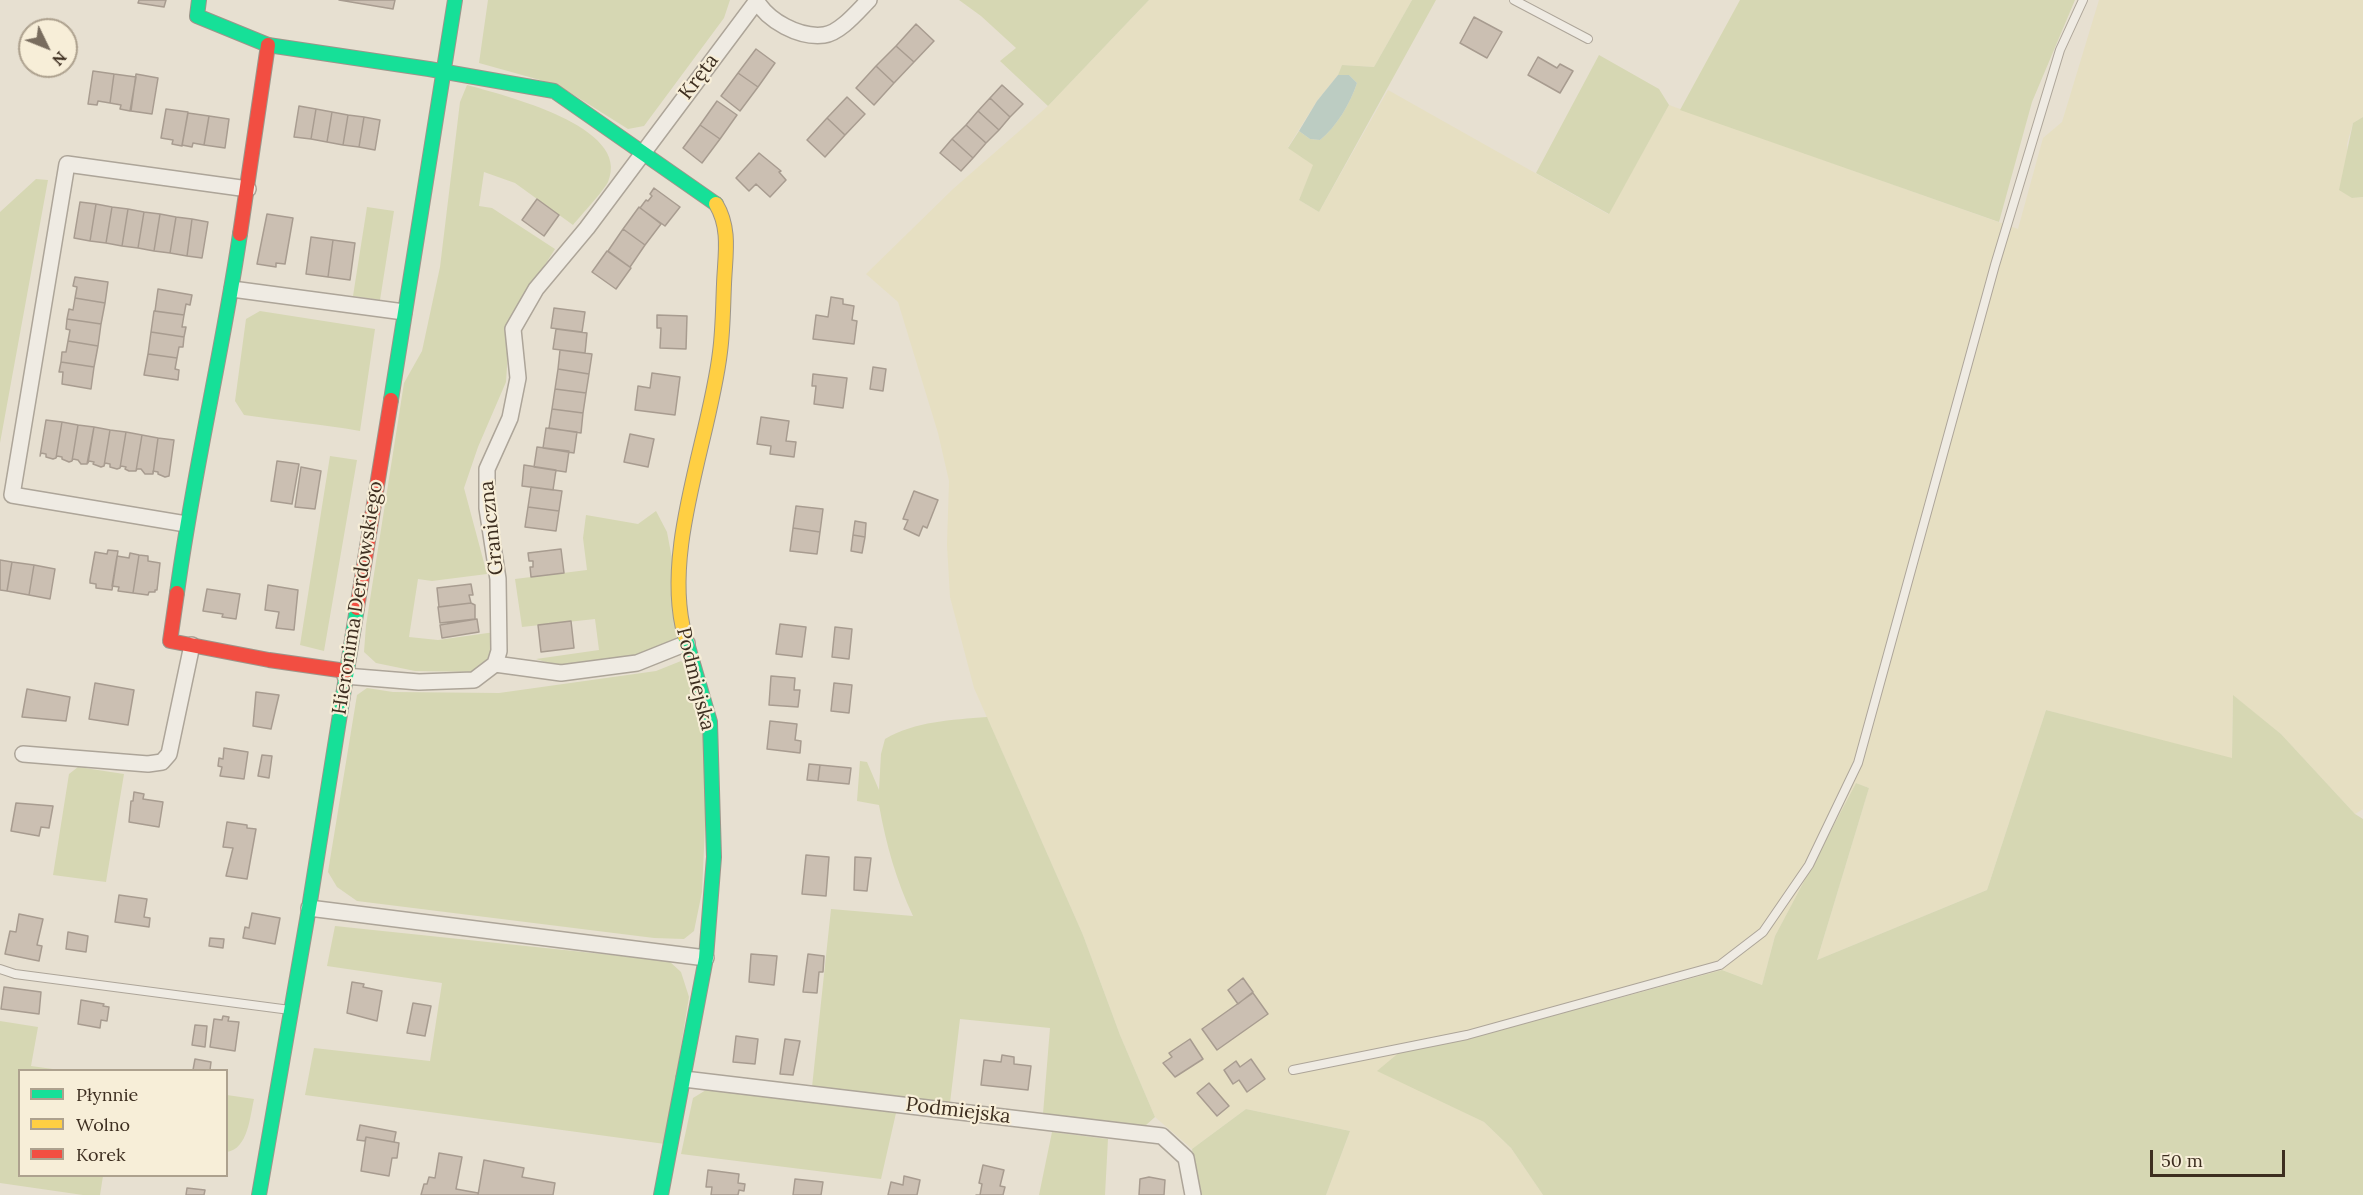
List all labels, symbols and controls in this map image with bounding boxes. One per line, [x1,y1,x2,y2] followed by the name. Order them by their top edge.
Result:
[18,18,78,78] north arrow
[48,48,71,70] text: N
[674,49,724,105] street label: Kręta
[328,479,388,717] street label: Hieronima Derdowskiego
[475,480,509,576] street label: Graniczna
[671,625,719,733] street label: Podmiejska
[18,1069,228,1177] legend
[76,1083,138,1106] text: Płynnie
[904,1093,1012,1129] street label: Podmiejska
[76,1113,130,1136] text: Wolno
[2153,1138,2288,1176] scale bar
[76,1143,126,1166] text: Korek
[2161,1149,2203,1172] text: 50 m

